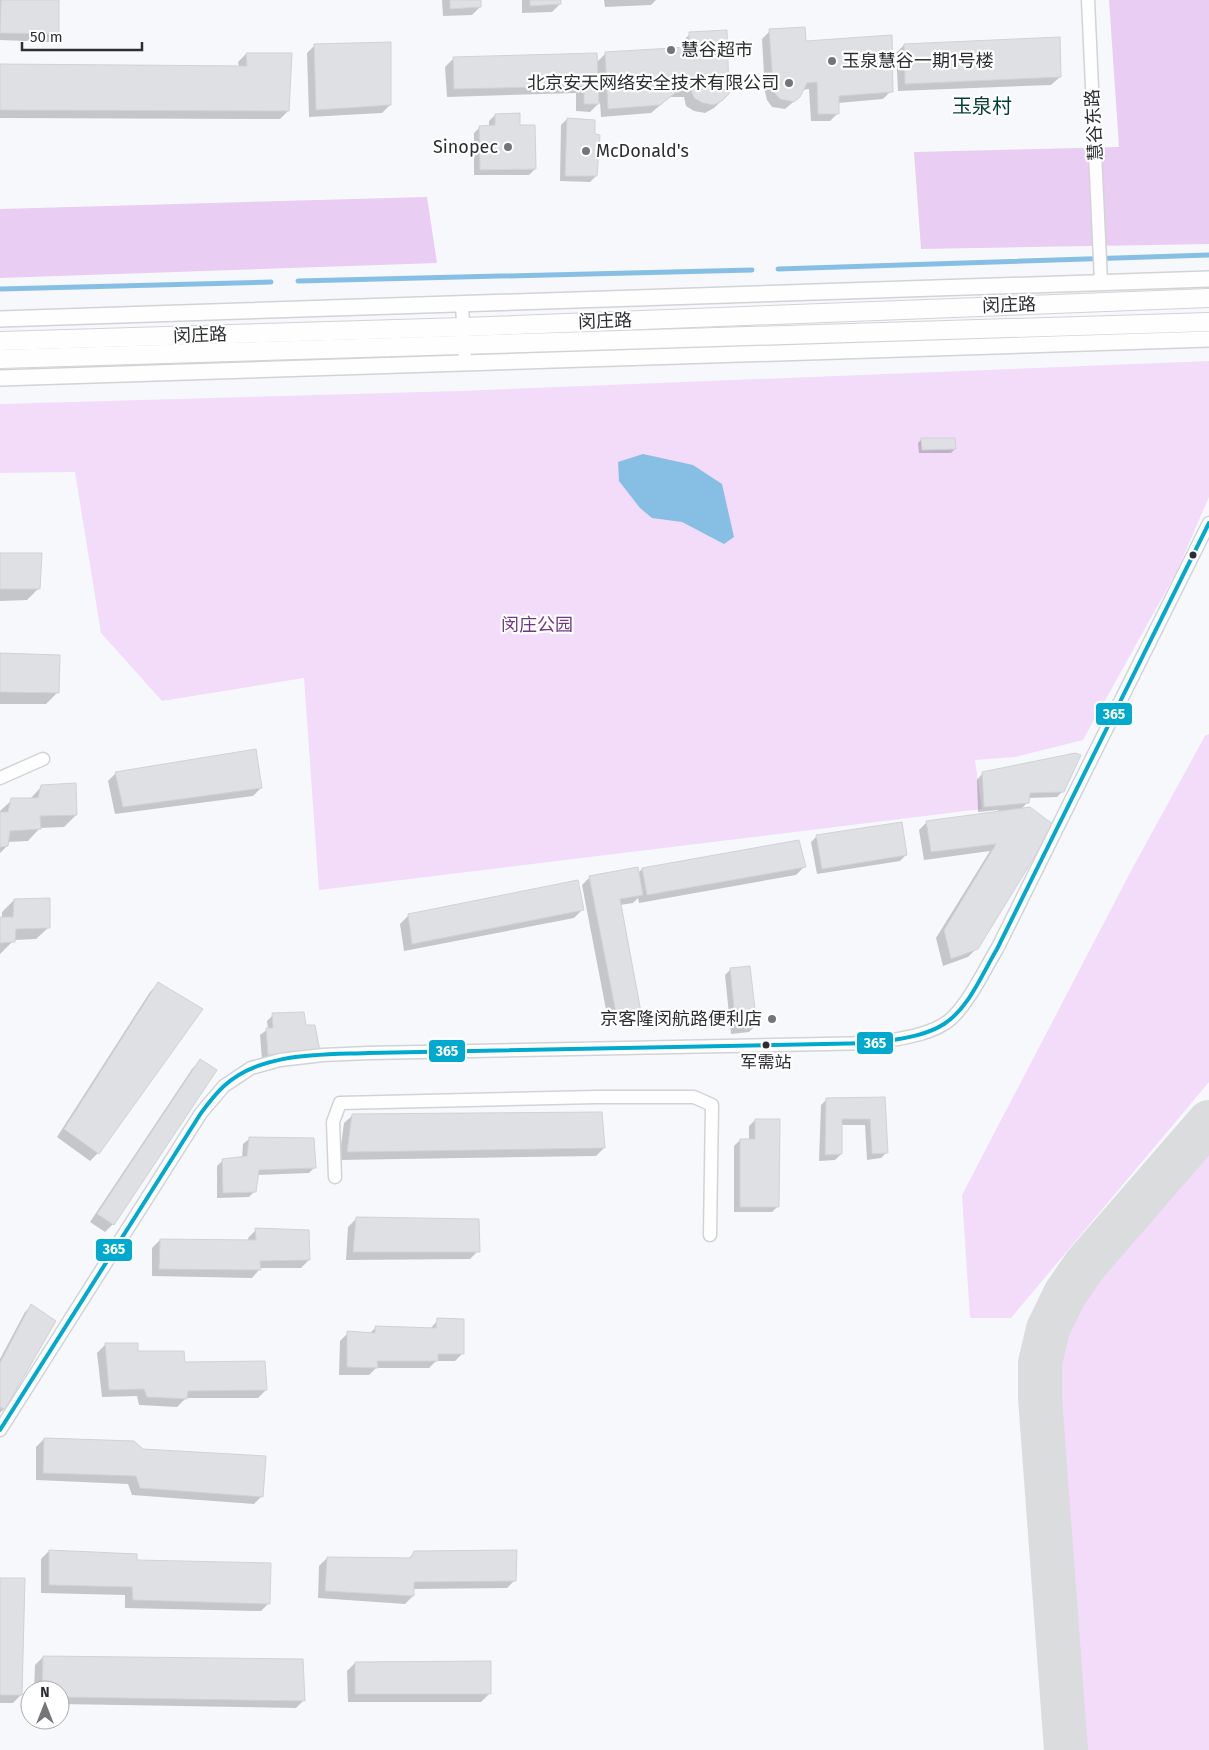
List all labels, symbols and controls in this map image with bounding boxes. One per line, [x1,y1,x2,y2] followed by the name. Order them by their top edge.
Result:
[22,20,142,52] scale bar
[30,28,63,46] text: 50 m
[681,39,753,61] place label: 慧谷超市
[665,44,677,56] marker: 慧谷超市
[842,50,994,72] place label: 玉泉慧谷一期1号楼
[826,55,838,67] marker: 玉泉慧谷一期1号楼
[527,72,779,94] place label: 北京安天网络安全技术有限公司
[783,77,795,89] marker: 北京安天网络安全技术有限公司
[1081,88,1107,162] street label: 慧谷东路
[952,94,1012,118] district label: 玉泉村
[433,136,498,158] place label: Sinopec
[596,140,689,162] place label: McDonald's
[502,141,514,153] marker: Sinopec
[580,145,592,157] marker: McDonald's
[982,293,1036,317] street label: 闵庄路
[578,309,632,333] street label: 闵庄路
[173,323,227,347] street label: 闵庄路
[1188,550,1198,560] unlabelled marker
[501,614,573,636] park label: 闵庄公园
[1095,702,1133,726] line badge: 365
[1102,706,1126,723] text: 365
[600,1008,762,1030] place label: 京客隆闵航路便利店
[766,1013,778,1025] marker: 京客隆闵航路便利店
[856,1031,894,1055] line badge: 365
[863,1035,887,1052] text: 365
[428,1039,466,1063] line badge: 365
[761,1040,771,1050] marker: 军需站
[435,1043,459,1060] text: 365
[741,1052,792,1073] place label: 军需站
[95,1238,133,1262] line badge: 365
[102,1241,126,1258] text: 365
[20,1680,70,1730] north arrow
[40,1684,50,1701] text: N

